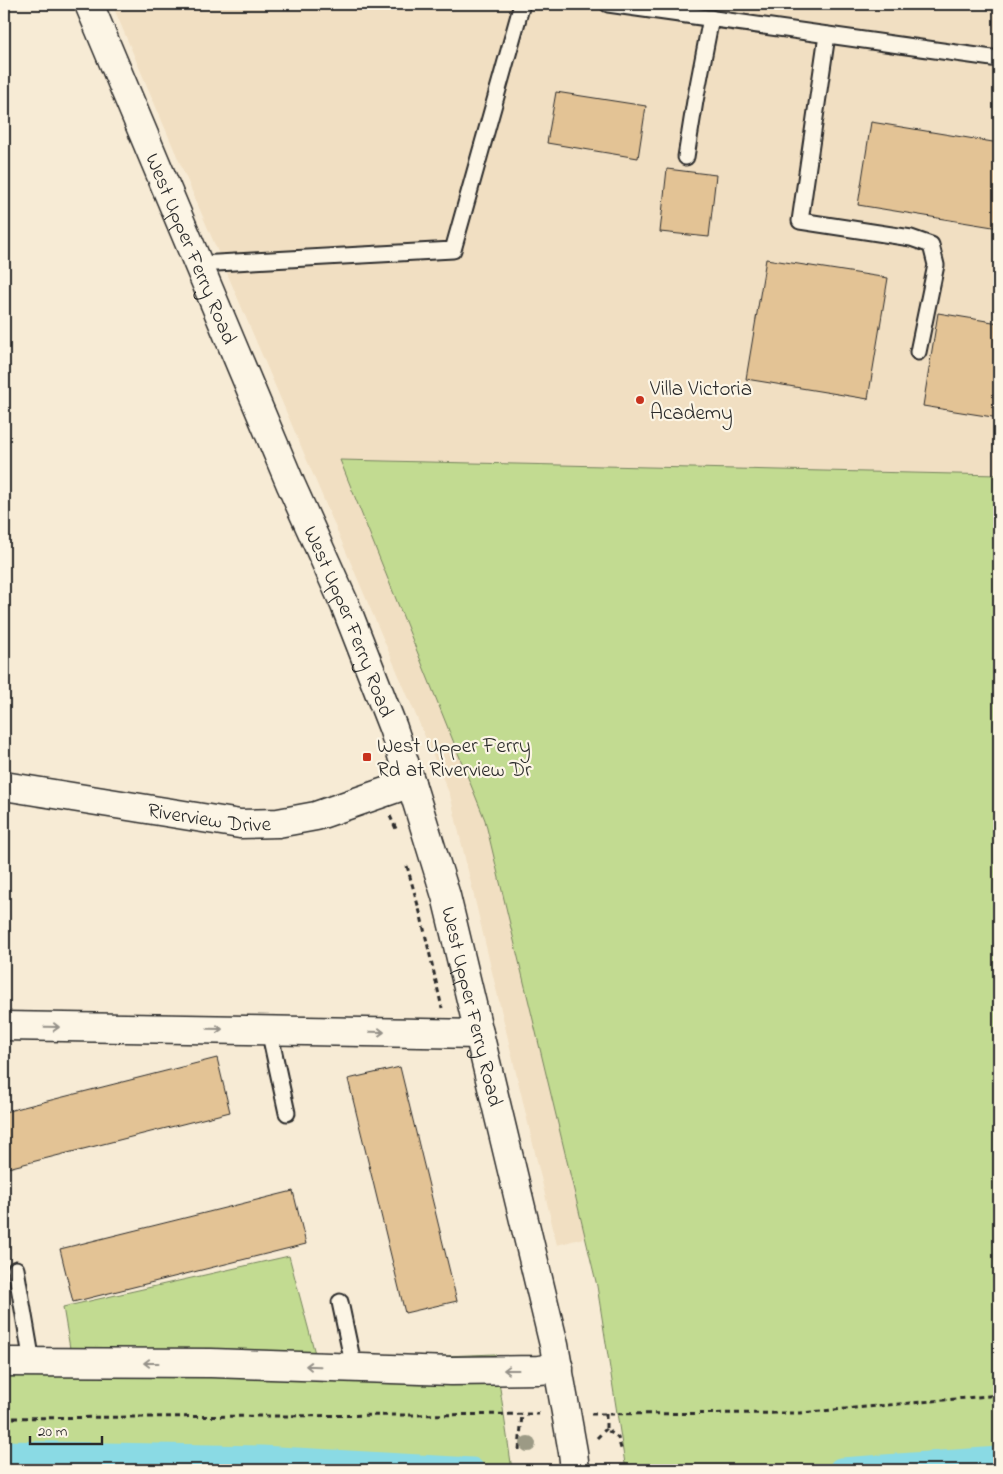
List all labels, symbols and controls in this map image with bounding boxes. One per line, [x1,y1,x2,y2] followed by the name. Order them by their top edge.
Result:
[136,149,243,349] street label: West Upper Ferry Road
[649,375,752,431] place label: Villa Victoria Academy
[634,394,646,406] marker: Villa Victoria Academy
[294,522,400,722] street label: West Upper Ferry Road
[377,732,532,786] place label: West Upper Ferry Rd at Riverview Dr
[361,751,373,763] marker: West Upper Ferry Rd at Riverview Dr
[145,796,272,841] street label: Riverview Drive
[432,904,509,1110] street label: West Upper Ferry Road
[44,1022,60,1032] one-way arrow
[206,1024,223,1034] one-way arrow
[369,1027,385,1037] one-way arrow
[143,1358,160,1368] one-way arrow
[305,1362,321,1371] one-way arrow
[503,1365,519,1375] one-way arrow
[30,1414,102,1446] scale bar
[38,1421,68,1443] text: 20 m

